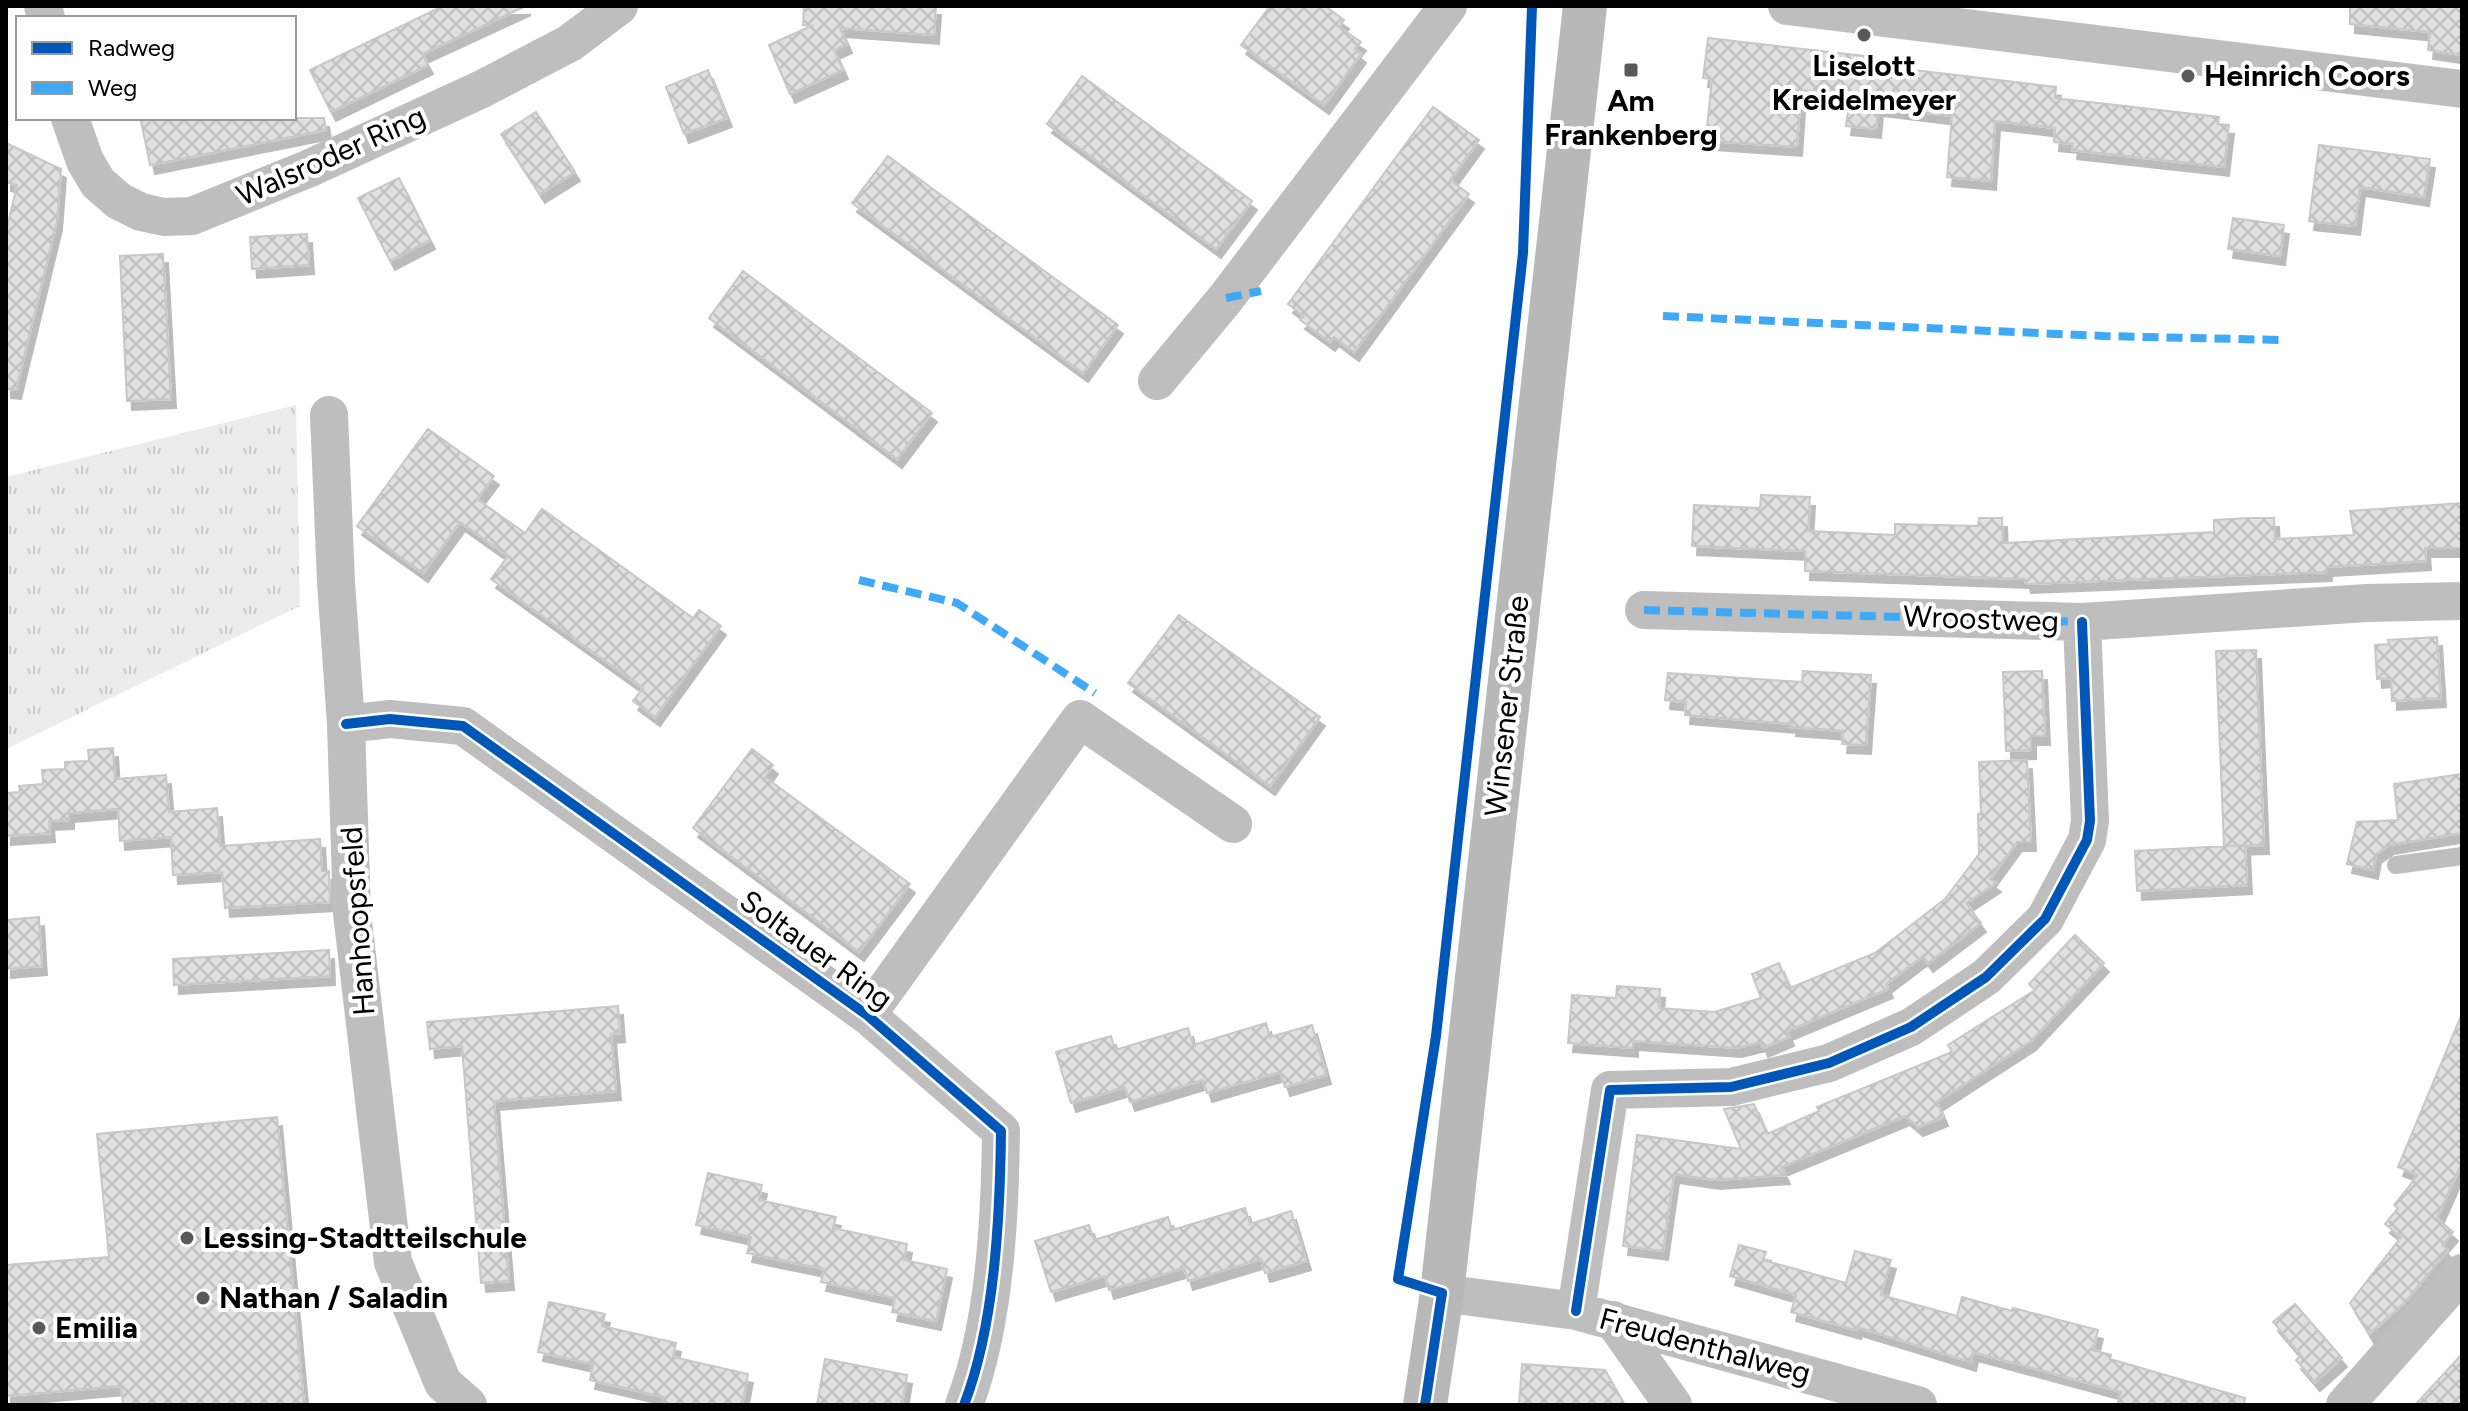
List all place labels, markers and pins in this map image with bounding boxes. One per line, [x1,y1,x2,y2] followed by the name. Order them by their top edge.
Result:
[1855,26,1873,44] marker: Liselott Kreidelmeyer
[1772,47,1956,118] place label: Liselott Kreidelmeyer
[2204,57,2410,94] place label: Heinrich Coors
[1622,61,1640,79] marker: Am Frankenberg
[2179,67,2197,85] marker: Heinrich Coors
[1544,82,1718,153] place label: Am Frankenberg
[203,1219,527,1256] place label: Lessing-Stadtteilschule
[178,1229,196,1247] marker: Lessing-Stadtteilschule
[219,1279,448,1316] place label: Nathan / Saladin
[194,1289,212,1307] marker: Nathan / Saladin
[55,1309,138,1346] place label: Emilia
[30,1319,48,1337] marker: Emilia

